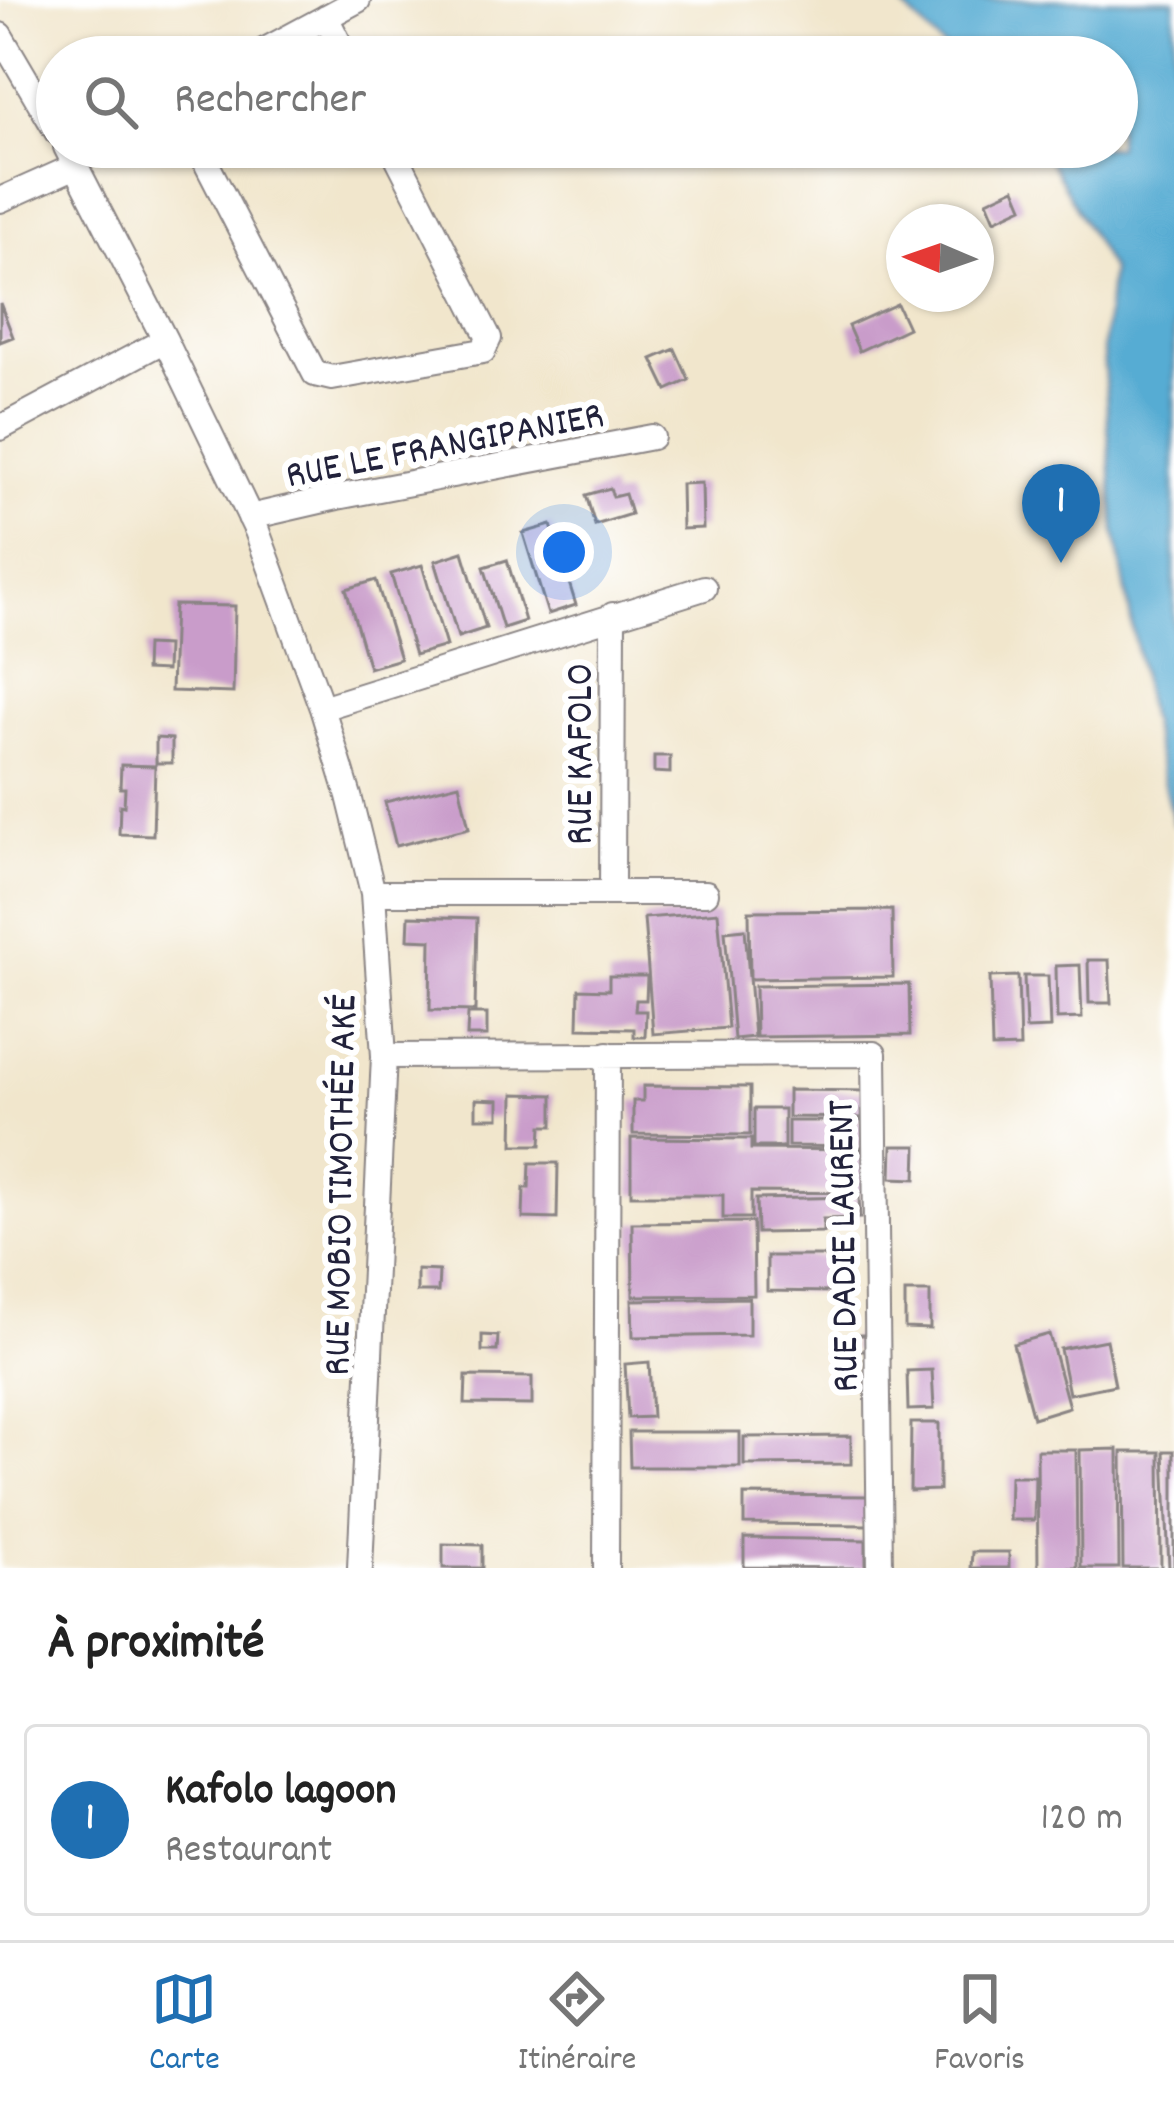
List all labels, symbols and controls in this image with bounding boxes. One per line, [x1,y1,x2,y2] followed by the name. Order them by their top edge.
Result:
[36,36,1138,168] search box
[78,69,144,135] icon: search
[174,70,366,134] text: Rechercher
[886,204,994,312] north arrow
[282,391,609,506] street label: RUE LE FRANGIPANIER
[1022,464,1100,563] pin: 1
[534,522,594,582] your location
[556,663,611,845] street label: RUE KAFOLO
[313,994,374,1376] street label: RUE MOBIO TIMOTHÉE AKÉ
[816,1099,877,1393] street label: RUE DADIE LAURENT
[48,1610,265,1682] text: À proximité
[165,1761,396,1825] text: Kafolo lagoon
[86,1793,94,1848] text: 1
[1040,1793,1123,1848] text: 120 m
[165,1825,332,1880] text: Restaurant
[149,1966,220,2085] tab: Carte
[518,1966,636,2085] tab: Itinéraire
[934,1966,1025,2085] tab: Favoris

